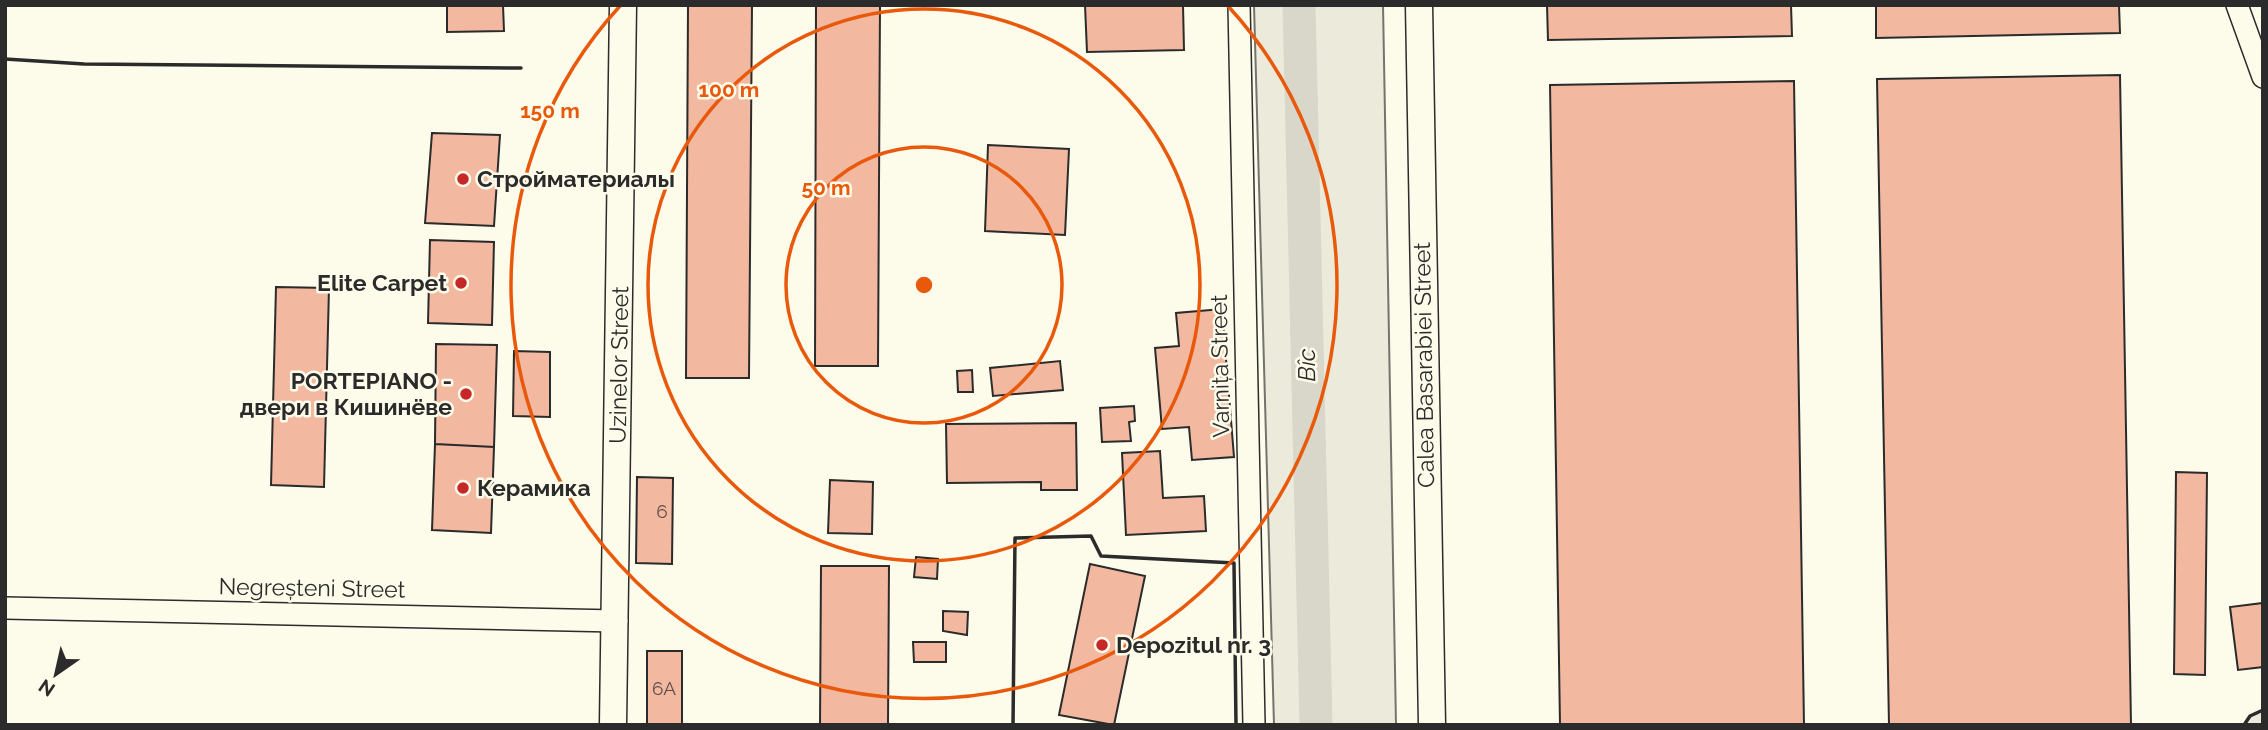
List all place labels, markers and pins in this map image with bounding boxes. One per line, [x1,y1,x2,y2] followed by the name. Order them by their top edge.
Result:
[477,165,675,192] place label: Стройматериалы
[455,171,471,187] marker: Стройматериалы
[317,269,447,296] place label: Elite Carpet
[912,273,936,297] centre of rings
[453,275,469,291] marker: Elite Carpet
[240,367,452,420] place label: PORTEPIANO - двери в Кишинёве
[458,386,474,402] marker: PORTEPIANO - двери в Кишинёве
[477,474,591,501] place label: Керамика
[455,480,471,496] marker: Керамика
[1116,631,1271,658] place label: Depozitul nr. 3
[1094,637,1110,653] marker: Depozitul nr. 3

